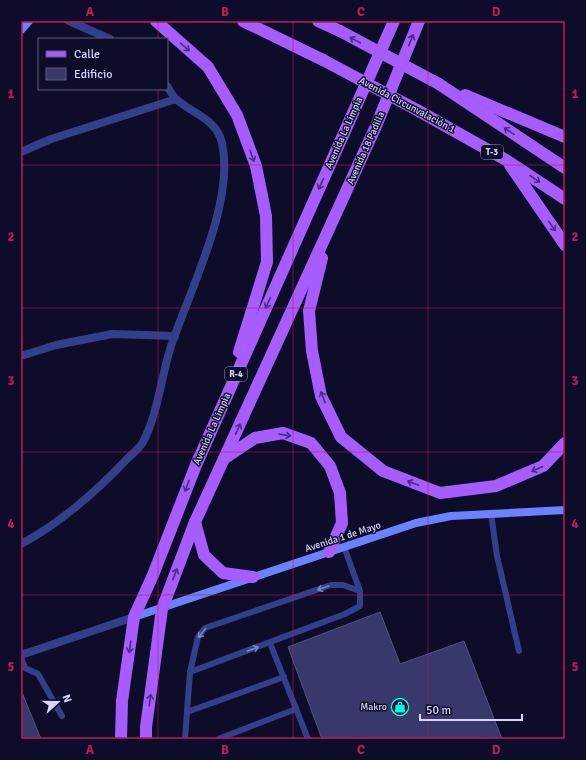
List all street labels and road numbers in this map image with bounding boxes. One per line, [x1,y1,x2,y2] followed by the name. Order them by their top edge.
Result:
[357,75,457,135] street label: Avenida Circunvalación 1
[323,95,365,171] street label: Avenida La Limpia
[345,110,387,186] street label: Avenida 18 Padilla
[481,145,503,159] road number: T-3
[225,367,247,381] road number: R-4
[191,391,233,467] street label: Avenida La Limpia
[304,519,382,555] street label: Avenida 1 de Mayo

